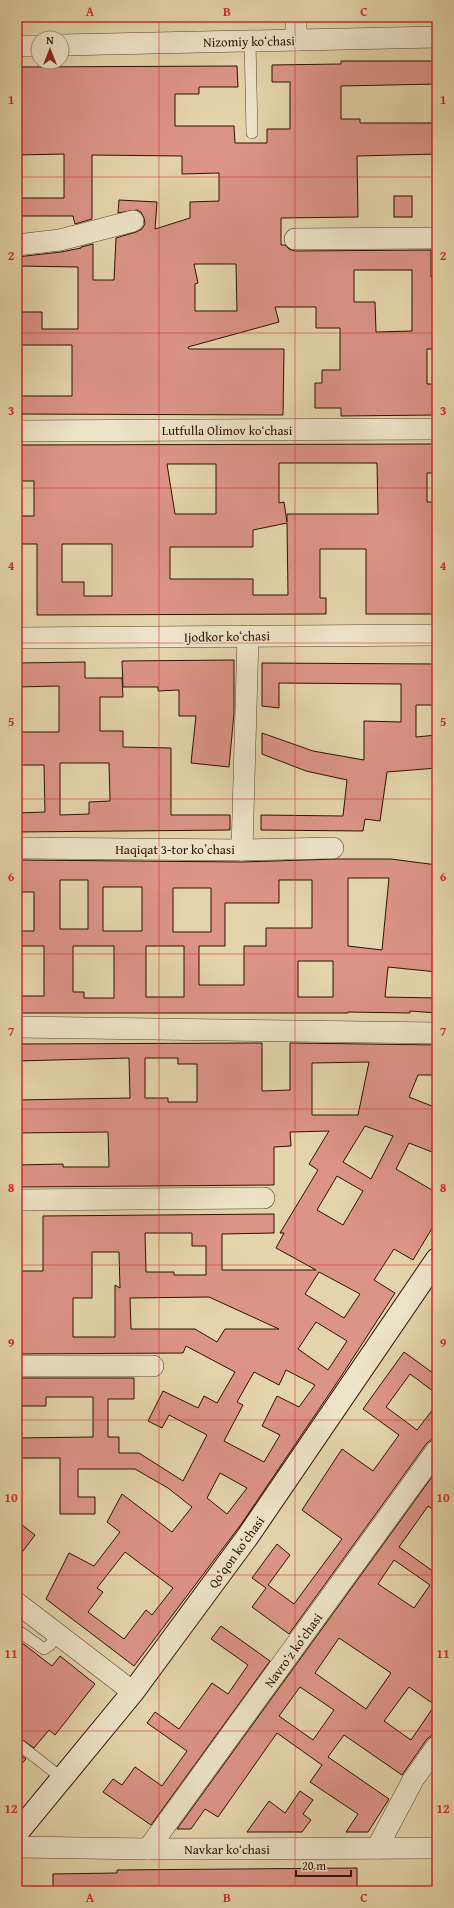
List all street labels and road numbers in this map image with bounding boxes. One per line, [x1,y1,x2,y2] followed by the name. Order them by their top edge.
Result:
[203,31,295,52] street label: Nizomiy koʻchasi
[162,421,293,440] street label: Lutfulla Olimov koʻchasi
[184,626,270,647] street label: Ijodkor koʻchasi
[115,840,235,859] street label: Haqiqat 3-tor koʼchasi
[204,1512,269,1592] street label: Qoʻqon koʻchasi
[260,1609,327,1691] street label: Navroʻz koʻchasi
[184,1840,270,1859] street label: Navkar koʻchasi

